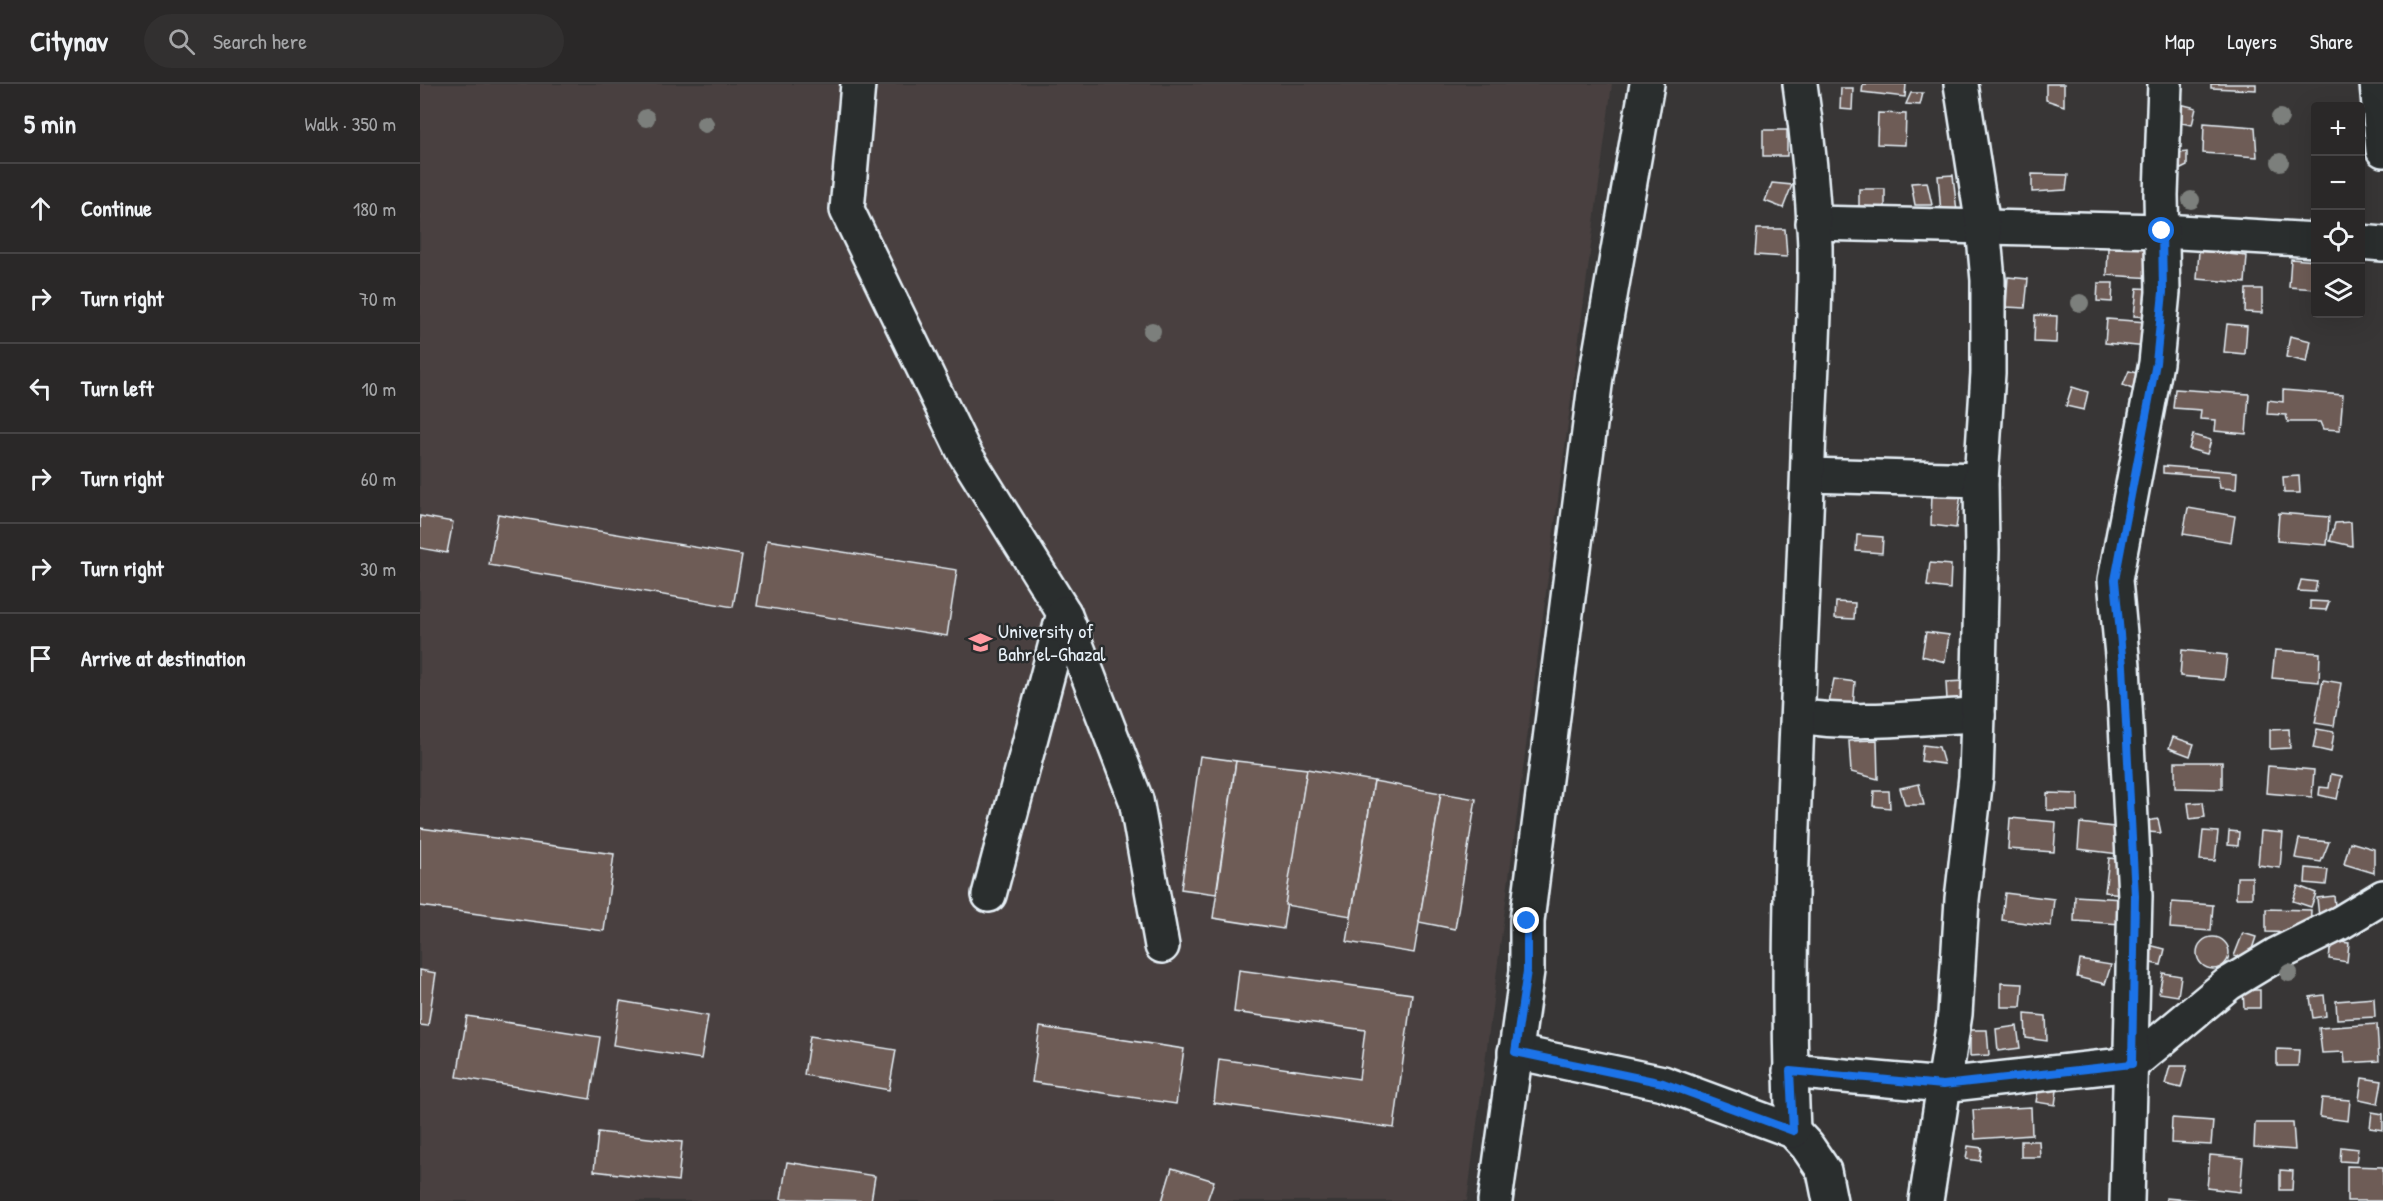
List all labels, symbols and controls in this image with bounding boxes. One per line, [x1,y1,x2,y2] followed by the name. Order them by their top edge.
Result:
[144,14,564,68] search box
[30,22,108,60] text: Citynav
[165,25,198,58] icon: search
[213,26,307,56] text: Search here
[2165,27,2194,56] text: Map
[2227,27,2277,56] text: Layers
[2310,27,2353,56] text: Share
[2311,102,2365,318] map controls
[2311,102,2365,156] button: +
[24,106,76,141] text: 5 min
[304,110,396,137] text: Walk · 350 m
[2311,156,2365,210] button: −
[24,192,57,225] icon: ahead
[81,193,152,223] text: Continue
[353,195,396,222] text: 180 m
[2311,210,2365,264] button: locate
[2148,217,2174,243] route start
[2311,264,2365,318] button: layers
[24,282,57,315] icon: right
[81,283,164,313] text: Turn right
[359,285,396,312] text: 70 m
[24,372,57,405] icon: left
[81,373,154,403] text: Turn left
[362,375,396,402] text: 10 m
[24,462,57,495] icon: right
[81,463,164,493] text: Turn right
[361,465,396,492] text: 60 m
[24,552,57,585] icon: right
[81,553,164,583] text: Turn right
[360,555,396,582] text: 30 m
[998,617,1106,667] place label: University of Bahr el-Ghazal
[967,629,993,655] school or university icon: University of Bahr el-Ghazal
[24,642,57,675] icon: arrive
[81,643,246,673] text: Arrive at destination
[1513,907,1539,933] route end

